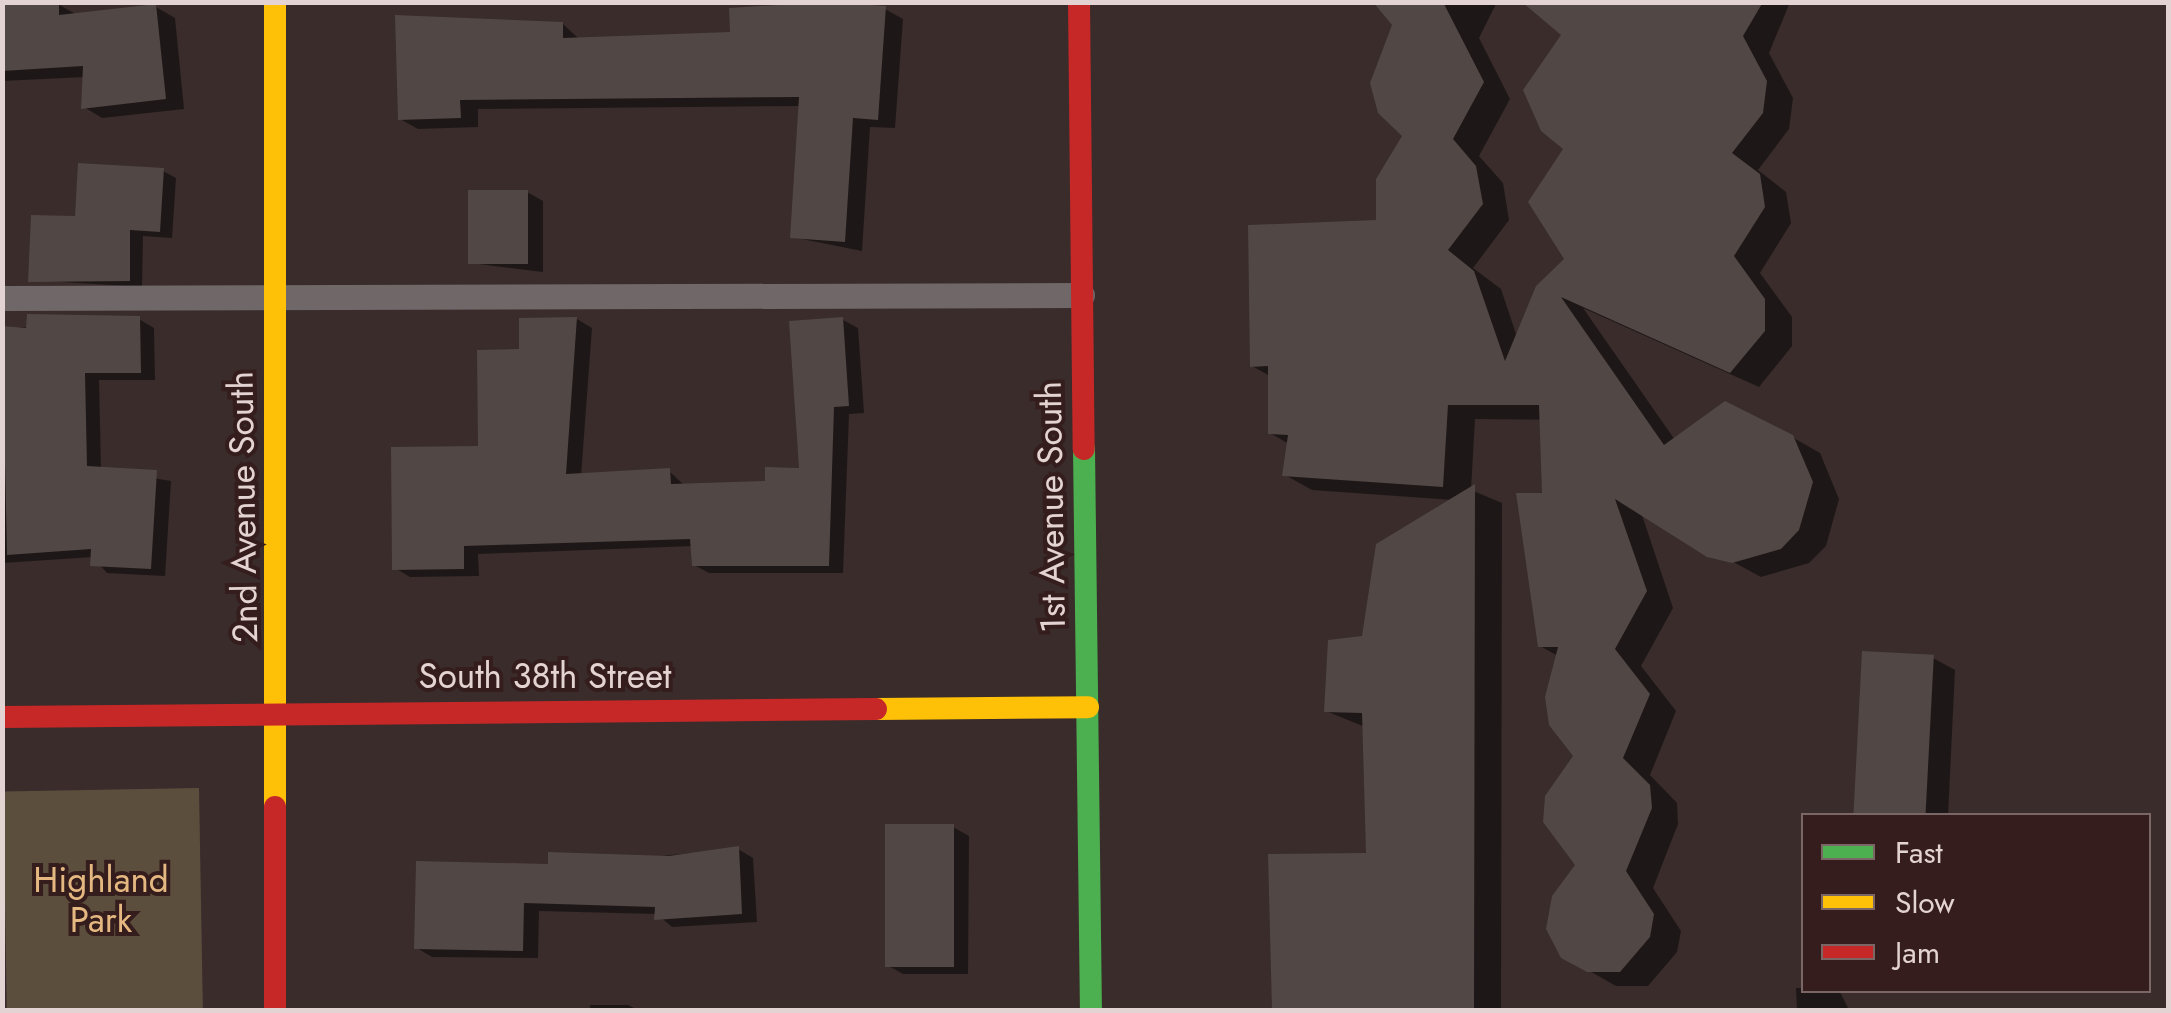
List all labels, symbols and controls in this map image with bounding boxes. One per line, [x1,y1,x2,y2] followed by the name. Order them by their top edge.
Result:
[220,371,266,643] street label: 2nd Avenue South
[1028,381,1074,633] street label: 1st Avenue South
[419,655,671,697] street label: South 38th Street
[1801,813,2151,993] legend
[1895,831,1943,874] text: Fast
[33,859,169,941] park label: Highland Park
[1895,881,1955,924] text: Slow
[1895,931,1940,974] text: Jam

